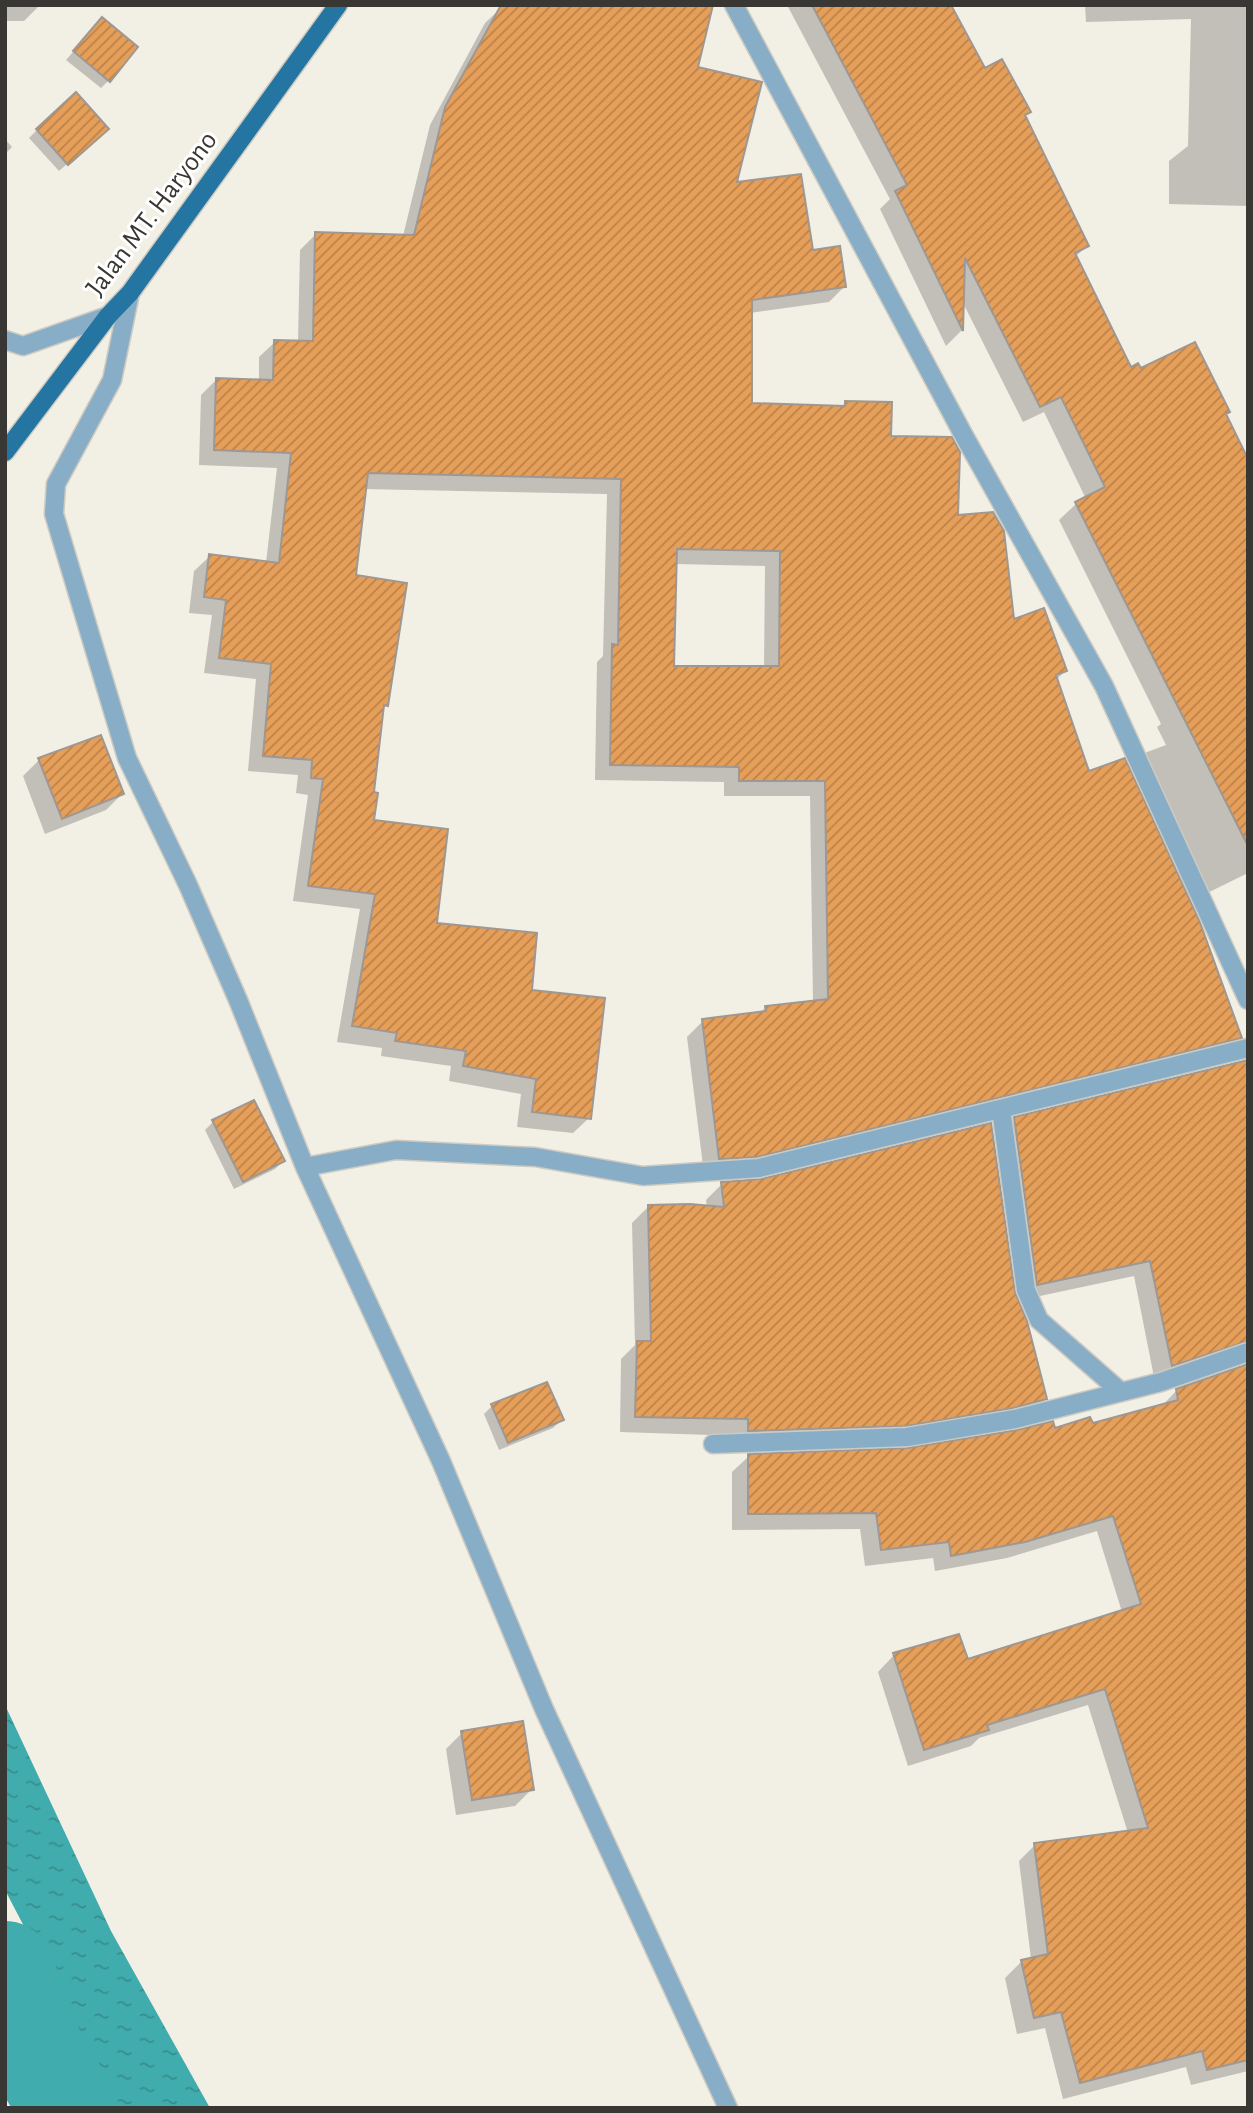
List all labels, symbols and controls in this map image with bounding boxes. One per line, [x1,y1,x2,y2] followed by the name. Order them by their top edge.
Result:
[81,126,223,302] street label: Jalan MT. Haryono

